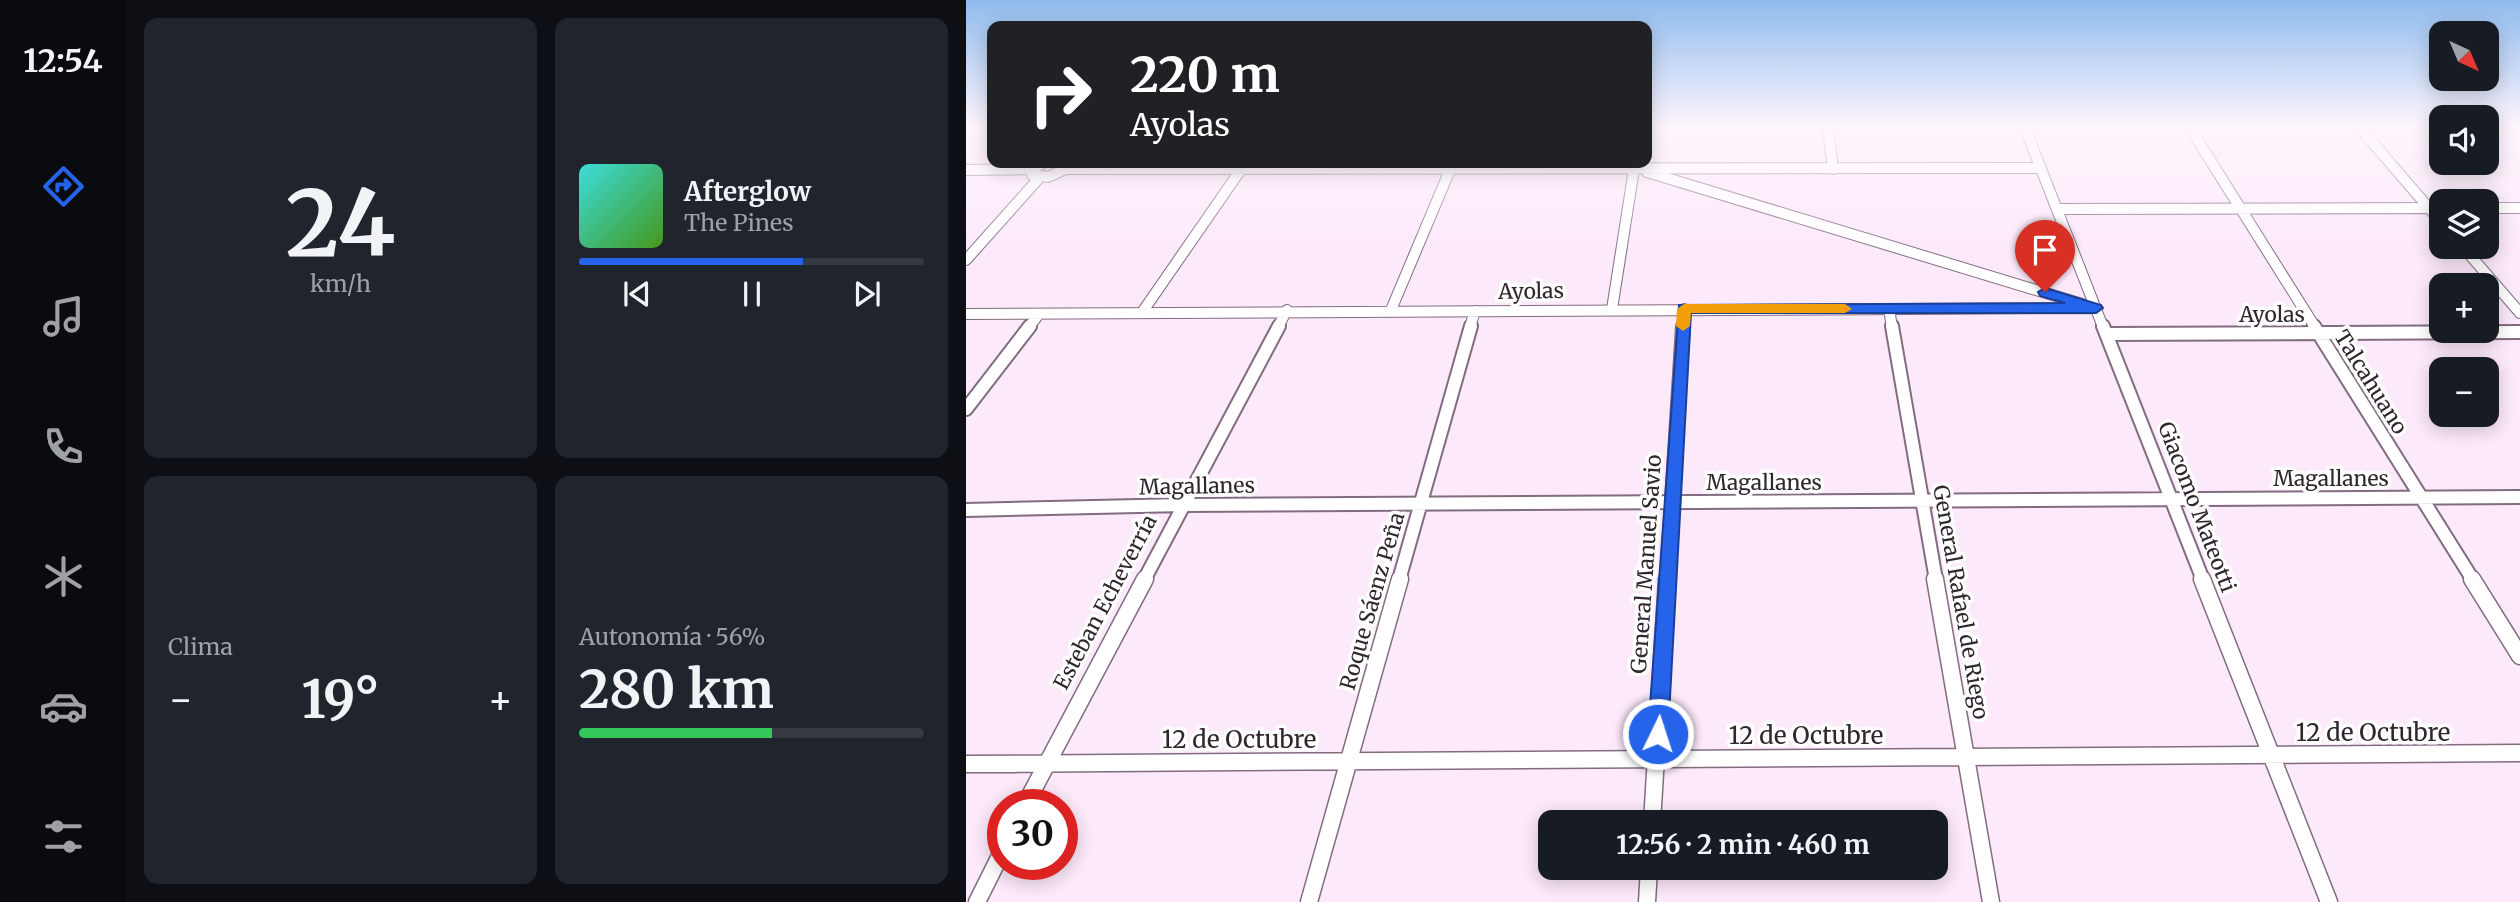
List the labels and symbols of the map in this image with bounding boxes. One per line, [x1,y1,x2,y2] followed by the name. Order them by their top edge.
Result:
[2429,21,2499,91] north arrow
[2015,220,2075,292] pin
[1497,277,1564,305] street label: Ayolas
[2238,301,2305,328] street label: Ayolas
[2328,325,2414,439] street label: Talcahuano
[2152,418,2242,596] street label: Giacomo Mateotti
[1625,454,1667,674] street label: General Manuel Savio
[2273,465,2389,492] street label: Magallanes
[1706,469,1822,496] street label: Magallanes
[1139,471,1255,501] street label: Magallanes
[1927,483,1995,721] street label: General Rafael de Riego
[1334,509,1410,693] street label: Roque Sáenz Peña
[1048,510,1162,694] street label: Esteban Echeverría
[1621,697,1695,771] position arrow
[2296,717,2450,748] street label: 12 de Octubre
[1729,720,1883,751] street label: 12 de Octubre
[1162,724,1316,755] street label: 12 de Octubre
[987,789,1078,880] speed limit sign: 30

